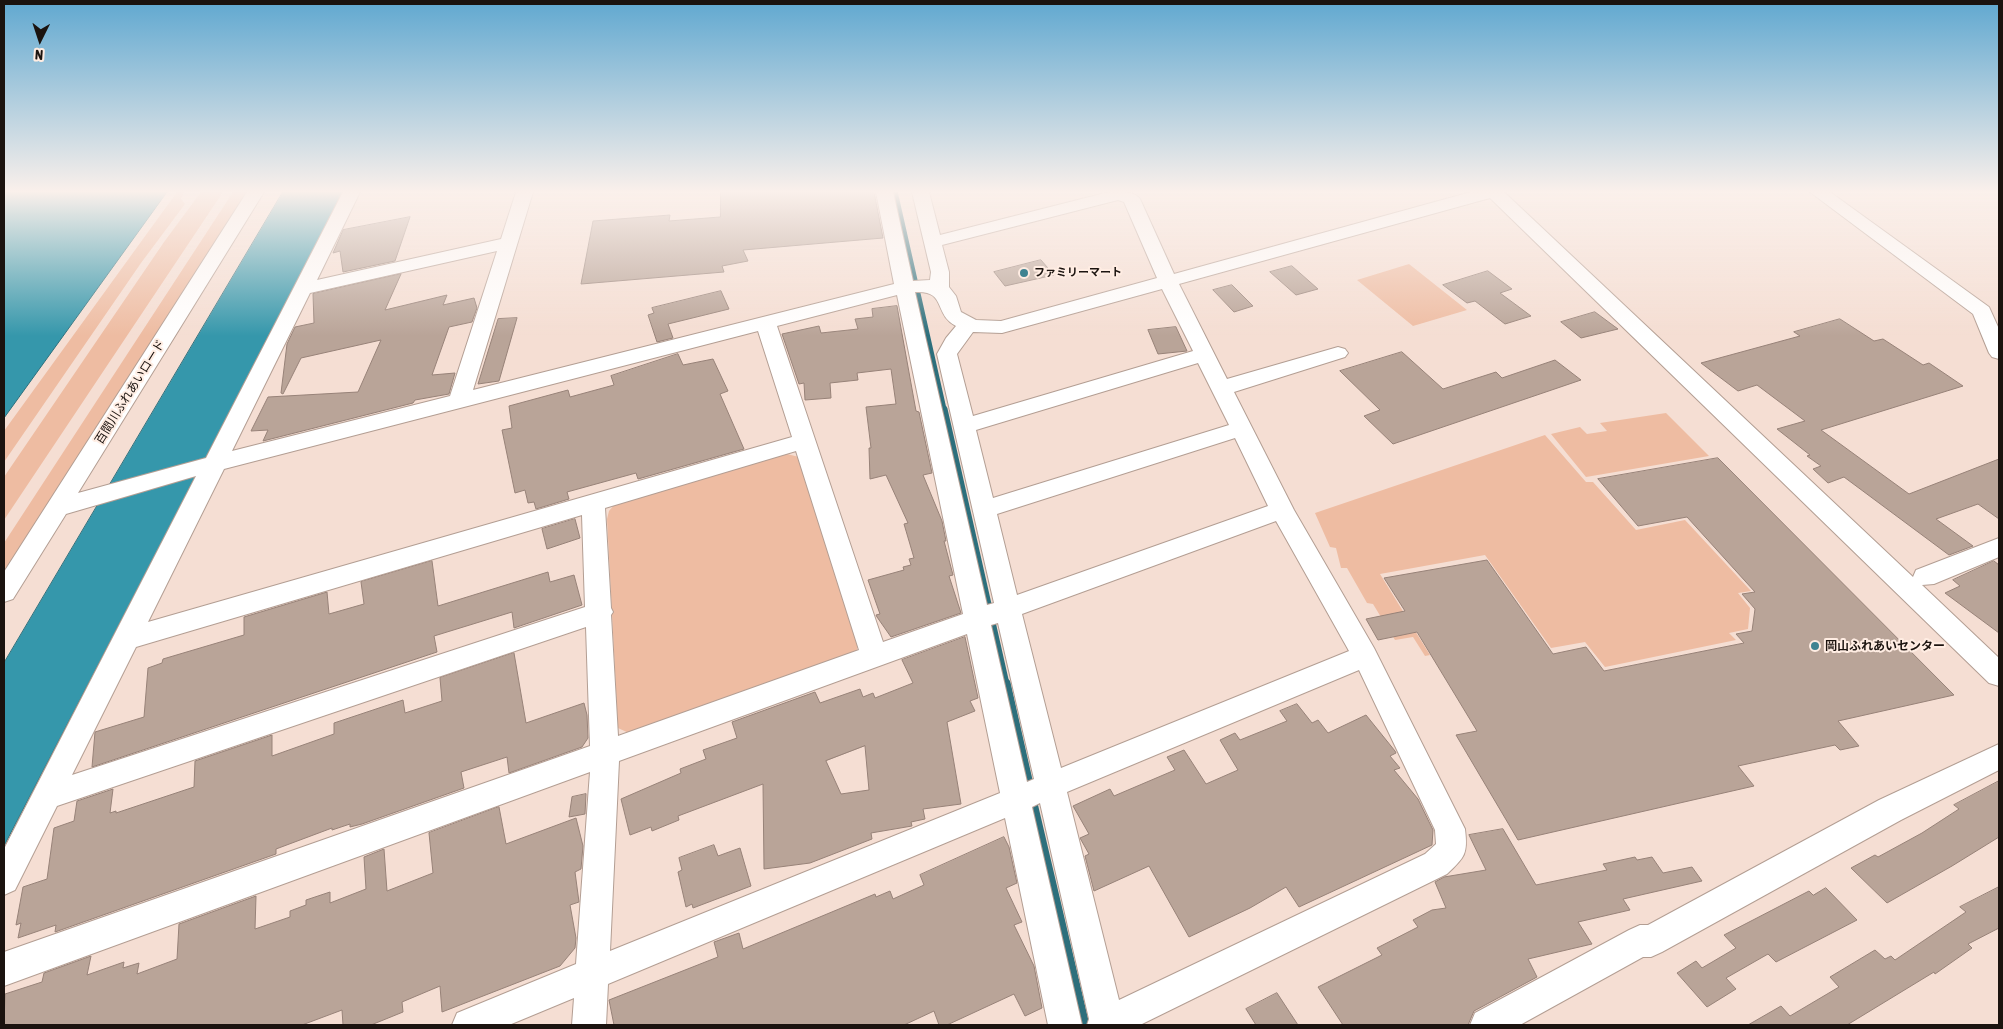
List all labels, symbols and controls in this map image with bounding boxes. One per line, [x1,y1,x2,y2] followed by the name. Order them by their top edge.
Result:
[15,15,65,65] north arrow
[34,47,44,63] text: N
[1034,266,1122,280] place label: ファミリーマート
[1018,267,1030,279] marker: ファミリーマート
[92,337,168,447] street label: 百間川ふれあいロード
[1825,639,1945,653] place label: 岡山ふれあいセンター
[1809,640,1821,652] marker: 岡山ふれあいセンター

